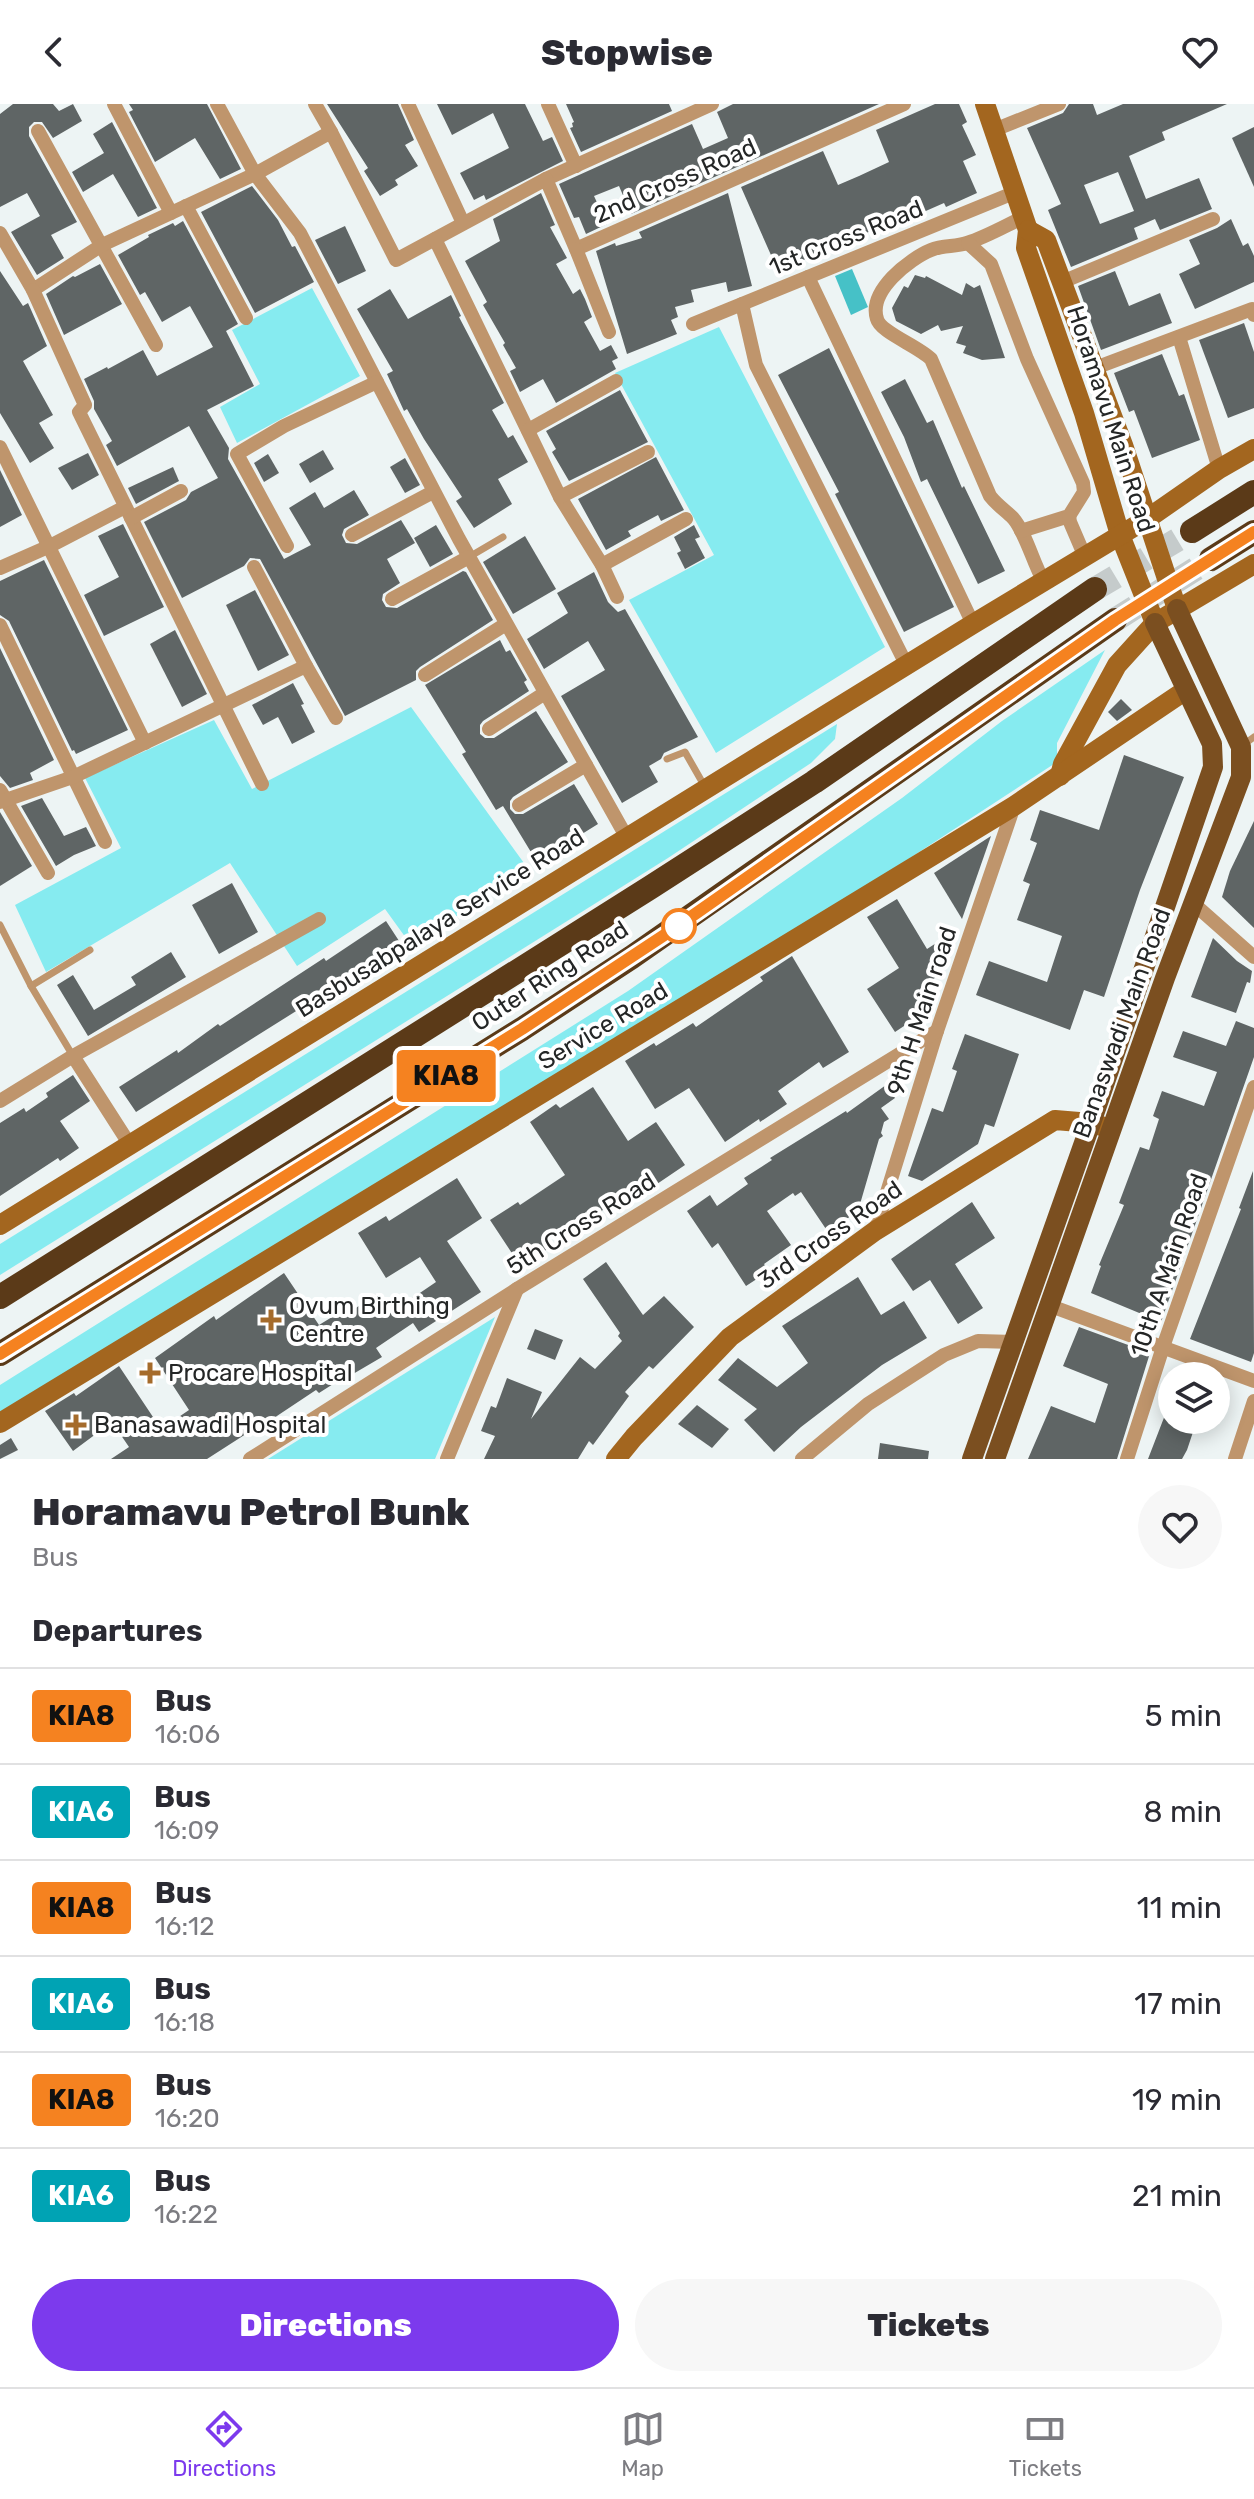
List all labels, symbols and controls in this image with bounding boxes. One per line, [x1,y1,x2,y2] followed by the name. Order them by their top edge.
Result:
[32,30,76,74] icon: back
[1178,30,1222,74] icon: heart
[541,31,713,74] text: Stopwise
[590,133,760,229] street label: 2nd Cross Road
[765,194,927,282] street label: 1st Cross Road
[1061,302,1161,536] street label: Horamavu Main Road
[291,823,589,1023] street label: Basbusabpalaya Service Road
[1067,904,1177,1142] street label: Banaswadi Main Road
[662,909,696,943] unlabelled marker
[466,915,634,1037] street label: Outer Ring Road
[882,923,962,1099] street label: 9th H Main road
[533,976,673,1076] street label: Service Road
[390,1050,502,1102] line badge: KIA8
[413,1059,479,1092] text: KIA8
[501,1167,661,1281] street label: 5th Cross Road
[1125,1170,1213,1360] street label: 10th A Main Road
[753,1175,907,1295] street label: 3rd Cross Road
[289,1292,450,1348] place label: Ovum Birthing Centre
[260,1309,282,1331] marker: Ovum Birthing Centre
[168,1359,353,1387] place label: Procare Hospital
[139,1362,161,1384] marker: Procare Hospital
[1158,1362,1230,1434] map controls
[1158,1362,1230,1434] button: layers
[94,1411,326,1439] place label: Banasawadi Hospital
[65,1414,87,1436] marker: Banasawadi Hospital
[1138,1485,1222,1569] button: heart
[32,1489,469,1535] text: Horamavu Petrol Bunk
[32,1542,78,1573] text: Bus
[32,1613,203,1649] text: Departures
[155,1683,212,1719] text: Bus
[1145,1698,1222,1734] text: 5 min
[48,1699,115,1732] text: KIA8
[155,1719,220,1750] text: 16:06
[154,1779,211,1815] text: Bus
[1143,1794,1222,1830] text: 8 min
[48,1795,114,1828] text: KIA6
[154,1815,219,1846] text: 16:09
[155,1875,212,1911] text: Bus
[1137,1890,1222,1926] text: 11 min
[48,1891,115,1924] text: KIA8
[155,1911,215,1942] text: 16:12
[154,1971,211,2007] text: Bus
[1134,1986,1222,2022] text: 17 min
[48,1987,114,2020] text: KIA6
[154,2007,215,2038] text: 16:18
[155,2067,212,2103] text: Bus
[1132,2082,1222,2118] text: 19 min
[48,2083,115,2116] text: KIA8
[155,2103,220,2134] text: 16:20
[154,2163,211,2199] text: Bus
[1132,2178,1222,2214] text: 21 min
[48,2179,114,2212] text: KIA6
[154,2199,218,2230] text: 16:22
[32,2279,619,2371] button: Directions
[635,2279,1222,2371] button: Tickets
[172,2407,276,2482] tab: Directions
[621,2407,665,2482] tab: Map
[1009,2407,1082,2482] tab: Tickets

